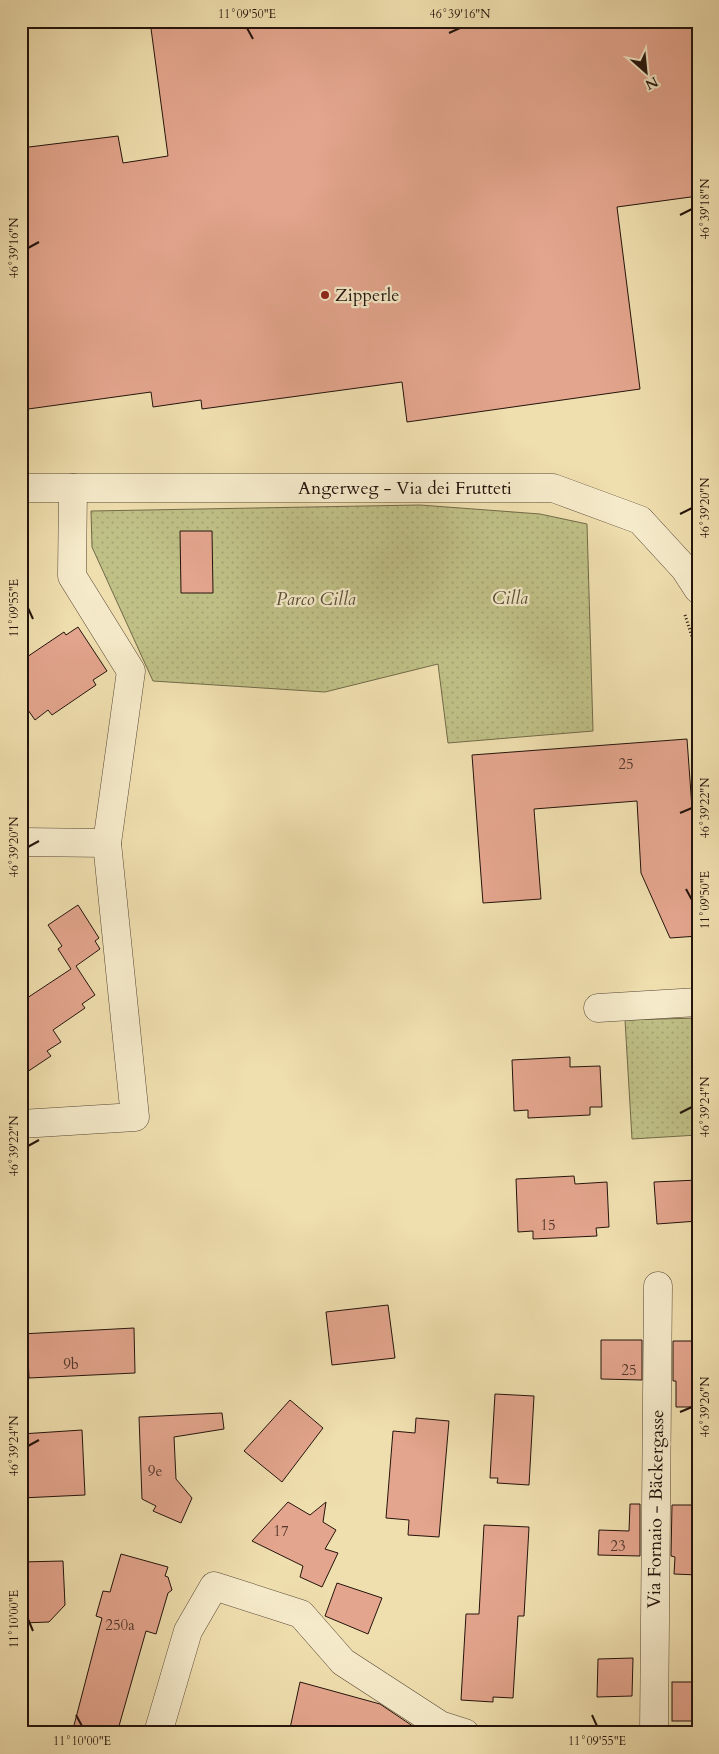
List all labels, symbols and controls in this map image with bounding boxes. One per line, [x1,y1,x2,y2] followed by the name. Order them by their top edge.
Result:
[218,6,276,22] text: 11°09'50"E
[430,6,491,22] text: 46°39'16"N
[622,48,672,98] north arrow
[642,72,661,94] text: N
[697,178,713,239] text: 46°39'18"N
[6,217,22,278] text: 46°39'16"N
[335,283,400,308] place label: Zipperle
[319,289,331,301] marker: Zipperle
[298,476,512,501] street label: Angerweg - Via dei Frutteti
[697,477,713,538] text: 46°39'20"N
[6,579,22,637] text: 11°09'55"E
[492,586,528,611] park label: Cilla
[276,587,356,612] park label: Parco Cilla
[618,754,634,774] house number: 25
[697,777,713,838] text: 46°39'22"N
[6,816,22,877] text: 46°39'20"N
[697,871,713,929] text: 11°09'50"E
[697,1076,713,1137] text: 46°39'24"N
[6,1115,22,1176] text: 46°39'22"N
[540,1215,556,1235] house number: 15
[63,1354,79,1374] house number: 9b
[621,1360,637,1380] house number: 25
[697,1376,713,1437] text: 46°39'26"N
[642,1409,670,1609] street label: Via Fornaio - Bäckergasse
[6,1415,22,1476] text: 46°39'24"N
[148,1461,162,1481] house number: 9e
[273,1521,289,1541] house number: 17
[610,1536,626,1556] house number: 23
[6,1590,22,1648] text: 11°10'00"E
[105,1615,135,1635] house number: 250a
[53,1733,111,1749] text: 11°10'00"E
[568,1733,626,1749] text: 11°09'55"E

